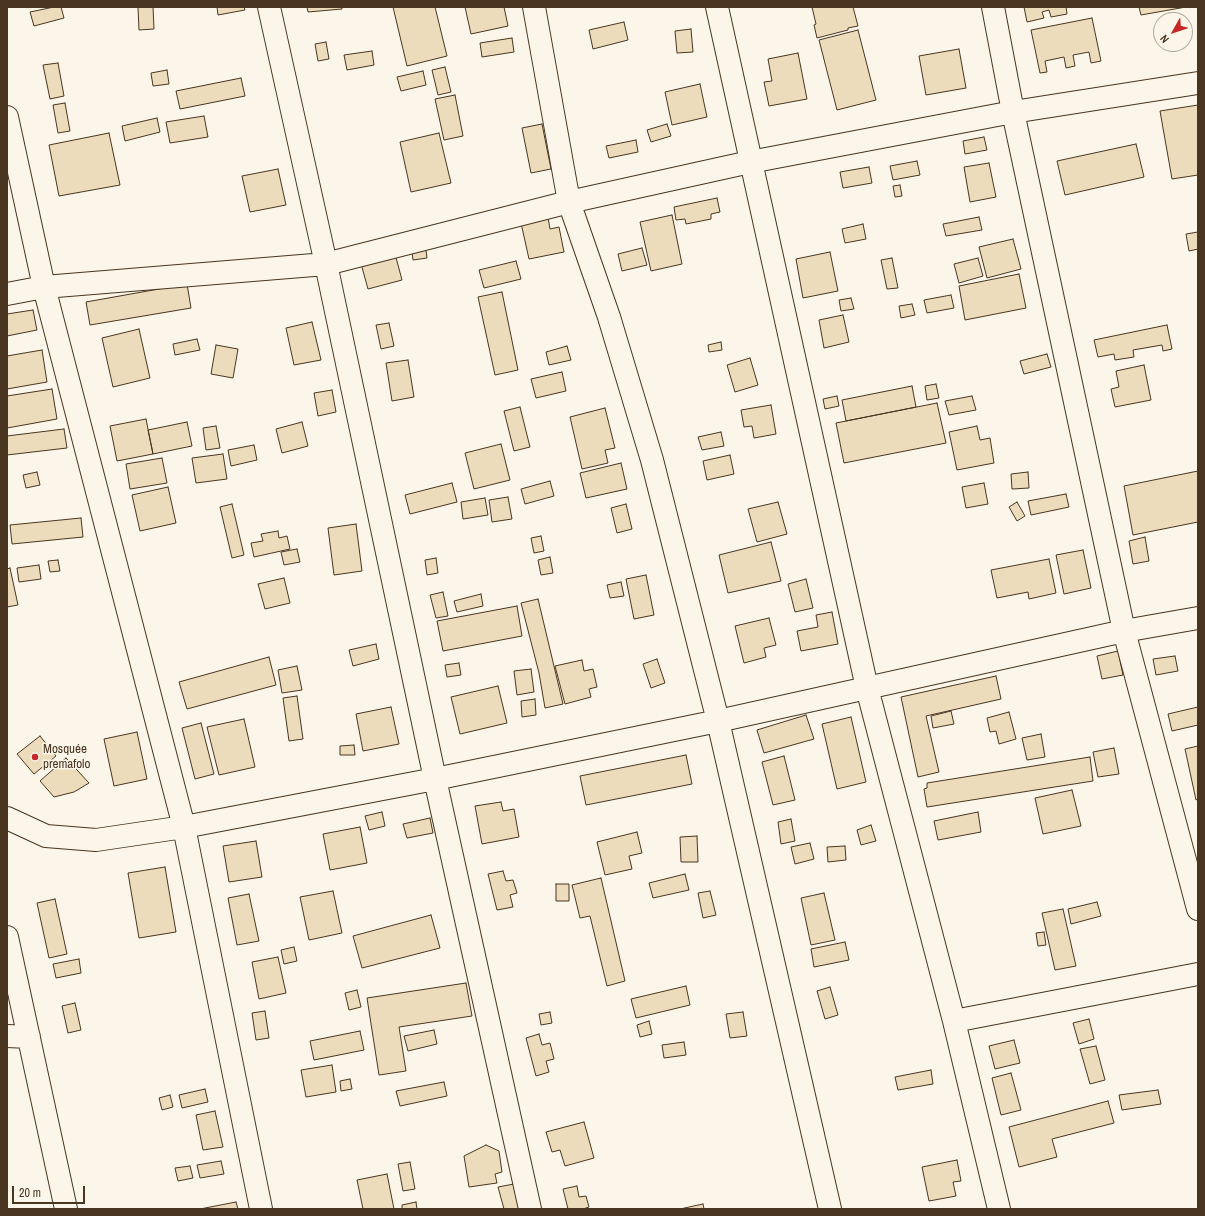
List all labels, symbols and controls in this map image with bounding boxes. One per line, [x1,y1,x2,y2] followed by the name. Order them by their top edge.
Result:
[1153,12,1193,52] north arrow
[1157,32,1172,46] text: N
[43,742,90,773] place label: Mosquée premafolo
[30,752,40,762] marker: Mosquée premafolo
[14,1178,87,1204] scale bar
[19,1185,41,1201] text: 20 m

